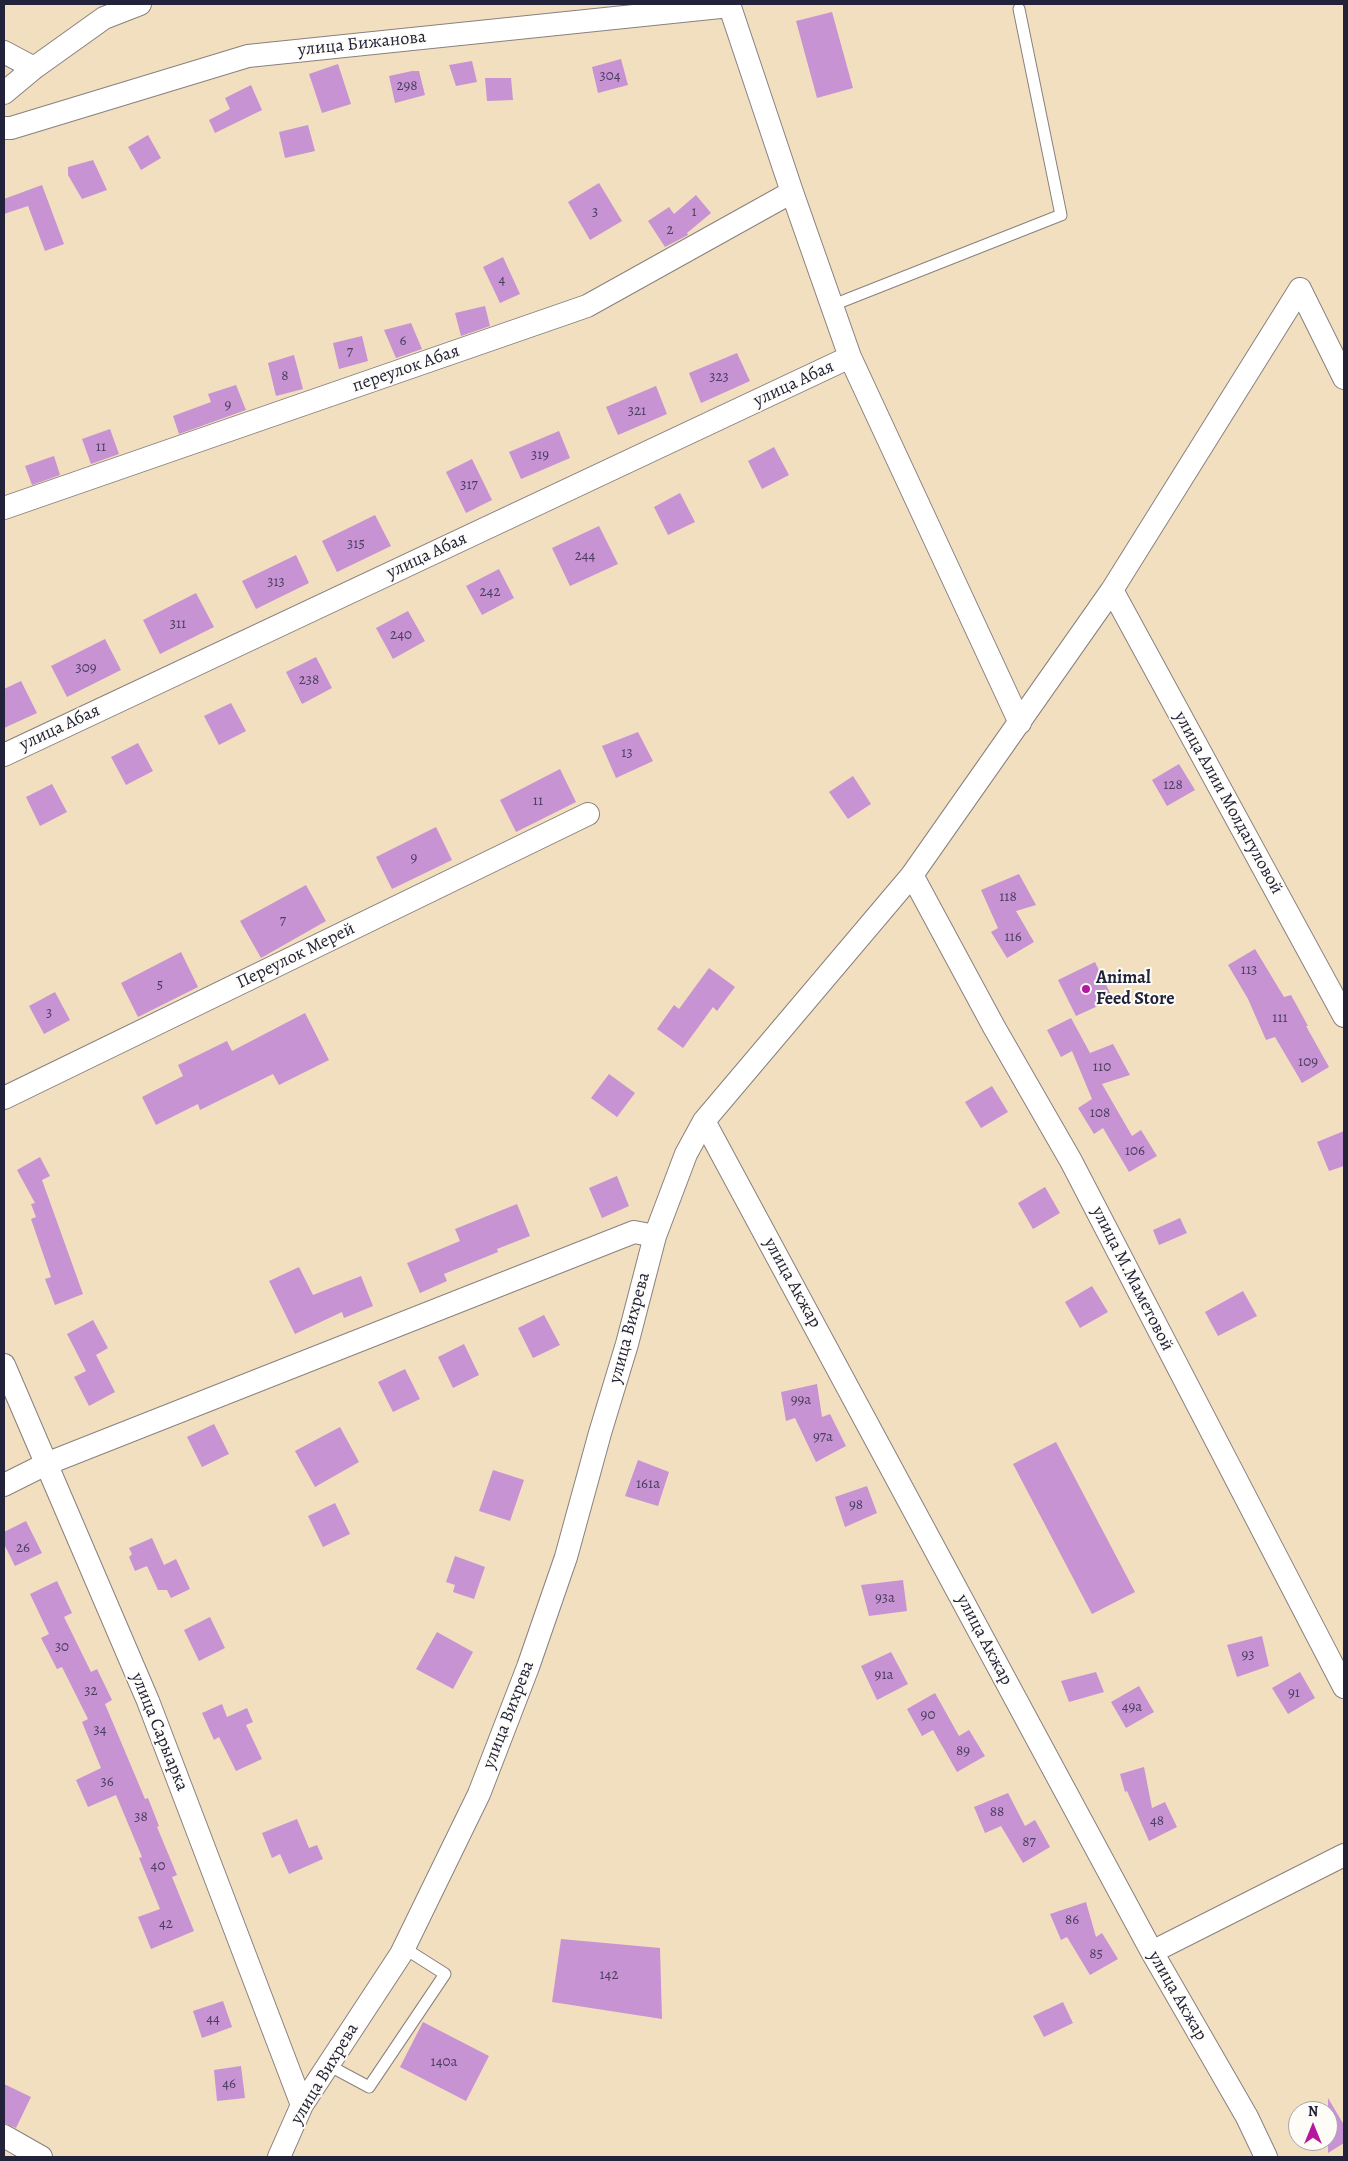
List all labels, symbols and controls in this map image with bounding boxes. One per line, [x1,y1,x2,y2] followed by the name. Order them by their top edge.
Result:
[297,27,427,61] street label: улица Бижанова
[599,67,621,85] house number: 304
[396,77,418,95] house number: 298
[592,203,598,221] house number: 3
[691,203,697,221] house number: 1
[666,221,674,239] house number: 2
[499,271,505,289] house number: 4
[400,332,406,350] house number: 6
[350,341,462,397] street label: переулок Абая
[347,343,353,361] house number: 7
[750,356,838,412] street label: улица Абая
[281,367,289,385] house number: 8
[709,368,729,386] house number: 323
[225,396,231,414] house number: 9
[628,402,646,420] house number: 321
[96,438,106,456] house number: 11
[531,446,549,464] house number: 319
[460,476,478,494] house number: 317
[383,528,471,584] street label: улица Абая
[347,535,365,553] house number: 315
[575,547,595,565] house number: 244
[267,573,285,591] house number: 313
[479,583,501,601] house number: 242
[170,615,186,633] house number: 311
[390,626,412,644] house number: 240
[75,659,97,677] house number: 309
[299,671,319,689] house number: 238
[16,700,104,756] street label: улица Абая
[1169,708,1287,898] street label: улица Алии Молдагуловой
[621,744,633,762] house number: 13
[1163,776,1183,794] house number: 128
[533,792,543,810] house number: 11
[411,849,417,867] house number: 9
[999,888,1017,906] house number: 118
[280,912,286,930] house number: 7
[233,918,359,994] street label: Переулок Мерей
[1004,928,1022,946] house number: 116
[1241,961,1257,979] house number: 113
[1096,968,1175,1011] place label: Animal Feed Store
[157,976,163,994] house number: 5
[1080,983,1092,995] marker: Animal Feed Store
[46,1004,52,1022] house number: 3
[1272,1009,1288,1027] house number: 111
[1298,1053,1318,1071] house number: 109
[1093,1058,1111,1076] house number: 110
[1090,1104,1110,1122] house number: 108
[1125,1142,1145,1160] house number: 106
[1086,1203,1178,1355] street label: улица М.Маметовой
[758,1234,826,1332] street label: улица Акжар
[605,1270,655,1386] street label: улица Вихрева
[791,1391,811,1409] house number: 99а
[813,1428,833,1446] house number: 97а
[636,1475,660,1493] house number: 161а
[849,1496,863,1514] house number: 98
[16,1539,30,1557] house number: 26
[875,1589,895,1607] house number: 93а
[951,1591,1017,1689] street label: улица Акжар
[55,1638,69,1656] house number: 30
[1241,1646,1255,1664] house number: 93
[478,1658,540,1772] street label: улица Вихрева
[875,1666,893,1684] house number: 91а
[125,1670,193,1794] street label: улица Сарыарка
[84,1682,98,1700] house number: 32
[1288,1684,1300,1702] house number: 91
[1122,1698,1142,1716] house number: 49а
[921,1706,935,1724] house number: 90
[93,1721,107,1739] house number: 34
[956,1742,970,1760] house number: 89
[100,1773,114,1791] house number: 36
[990,1803,1004,1821] house number: 88
[134,1808,148,1826] house number: 38
[1150,1812,1164,1830] house number: 48
[1022,1833,1036,1851] house number: 87
[151,1857,165,1875] house number: 40
[1065,1911,1079,1929] house number: 86
[159,1915,173,1933] house number: 42
[1089,1945,1103,1963] house number: 85
[1143,1947,1211,2045] street label: улица Акжар
[599,1966,619,1984] house number: 142
[206,2010,220,2028] house number: 44
[286,2020,364,2128] street label: улица Вихрева
[431,2053,457,2071] house number: 140а
[222,2075,236,2093] house number: 46
[1288,2101,1338,2151] north arrow
[1308,2102,1318,2121] text: N

